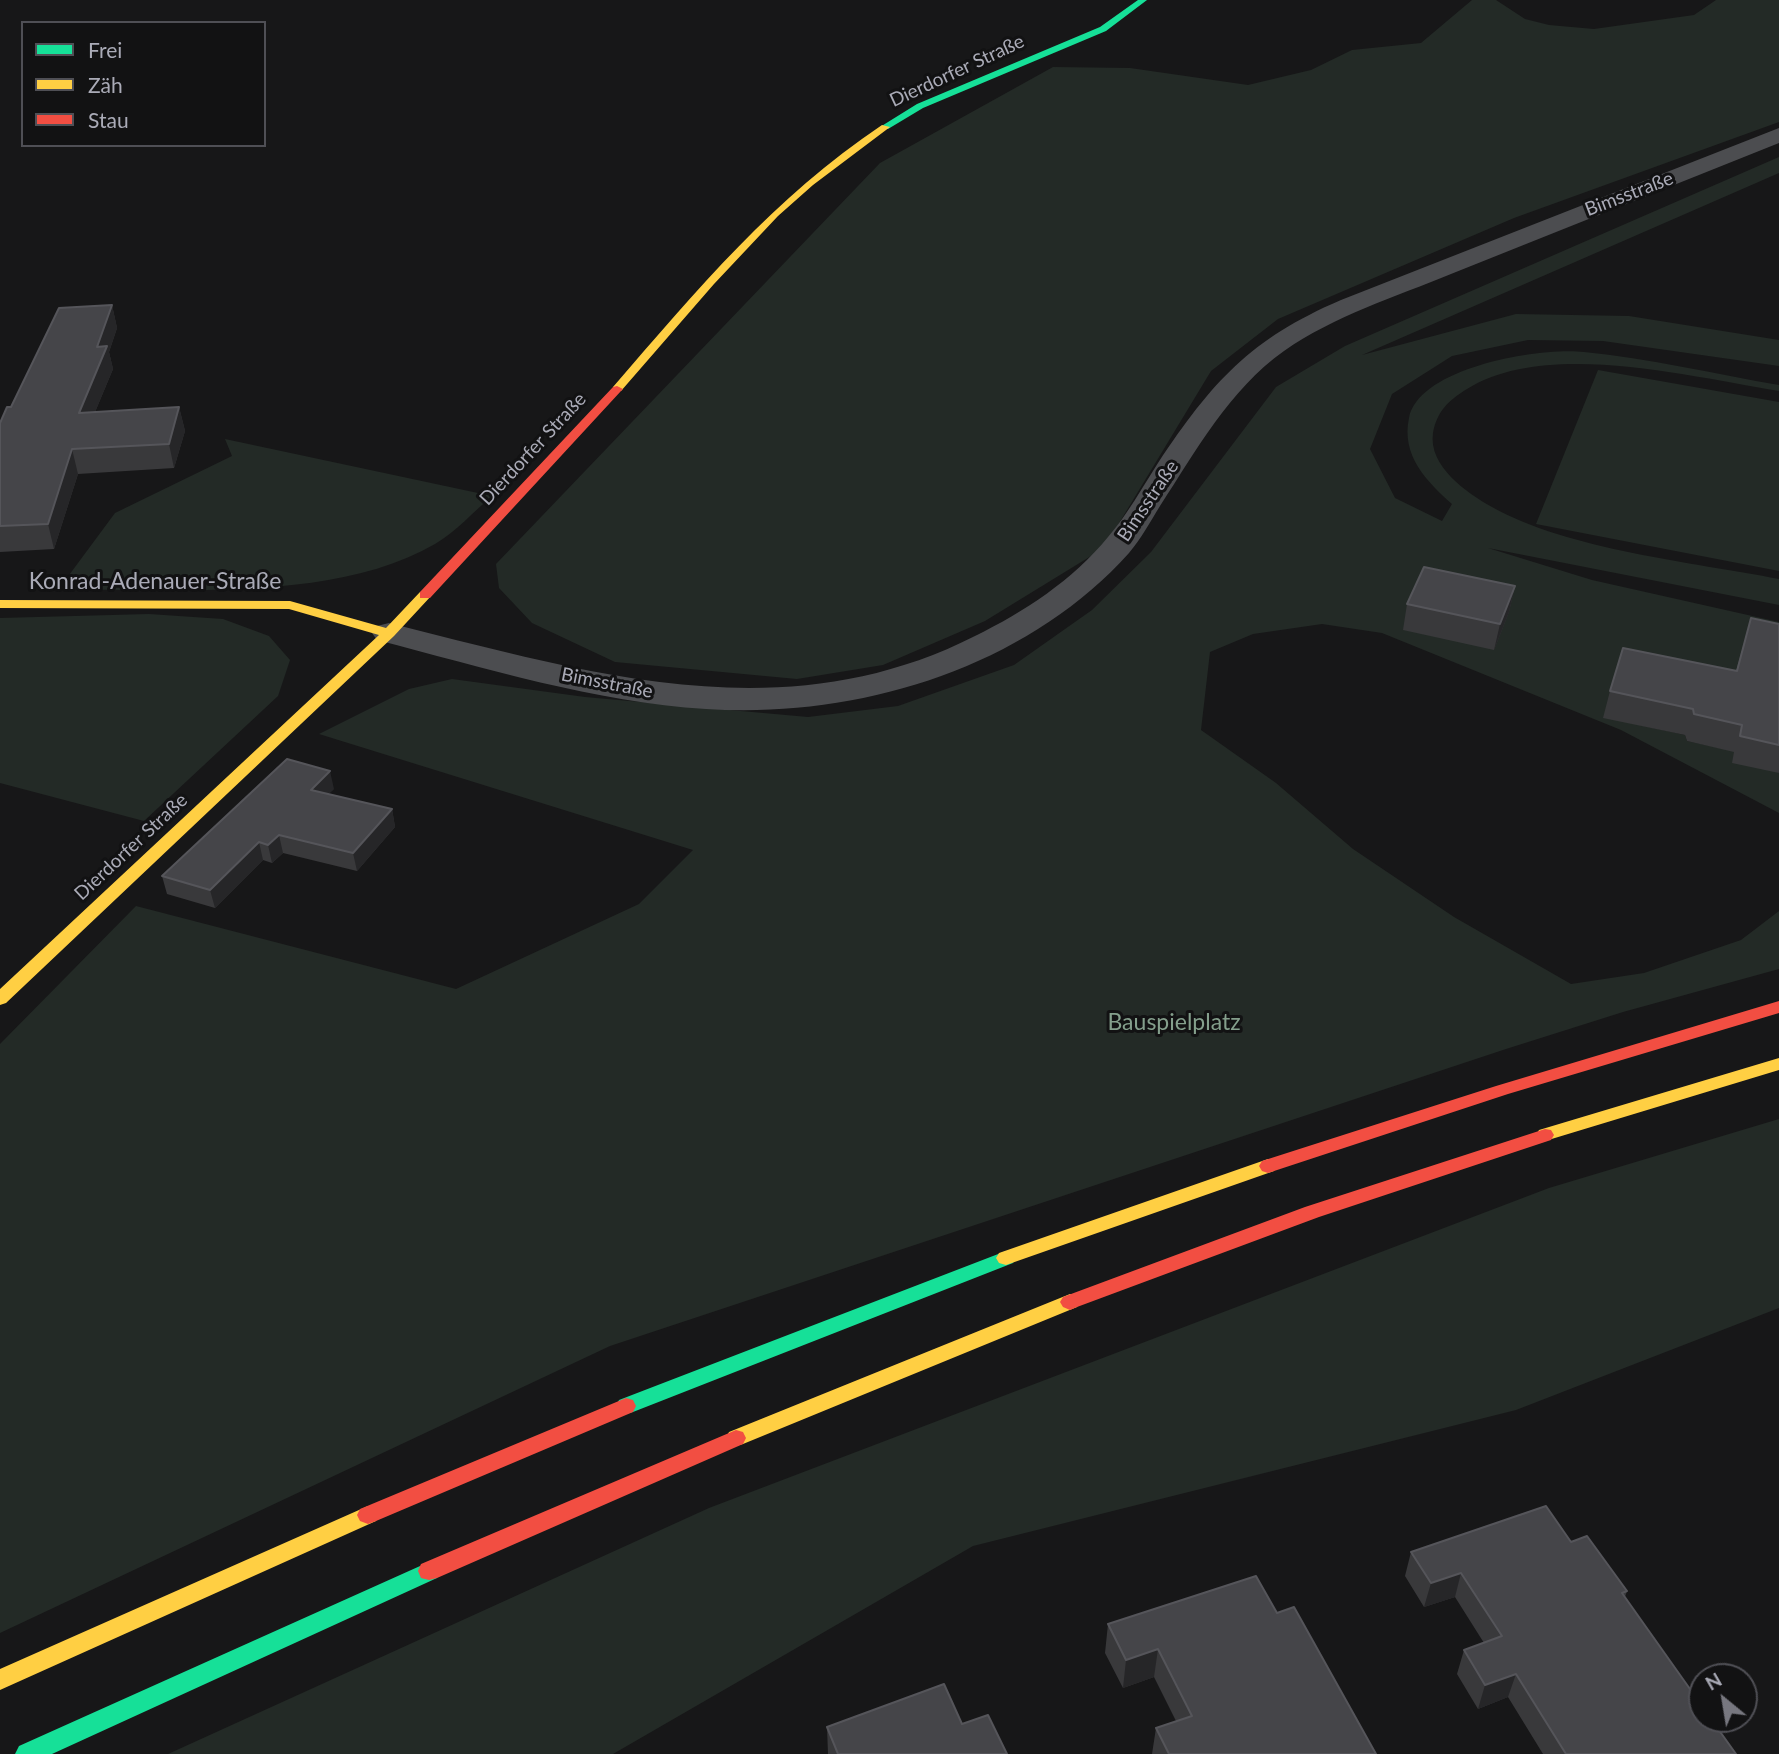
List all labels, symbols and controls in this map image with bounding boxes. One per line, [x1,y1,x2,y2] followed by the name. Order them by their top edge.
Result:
[21,21,266,147] legend
[886,30,1028,112] street label: Dierdorfer Straße
[88,37,122,62] text: Frei
[88,72,123,97] text: Zäh
[88,107,129,132] text: Stau
[1582,167,1676,221] street label: Bimsstraße
[475,388,591,510] street label: Dierdorfer Straße
[1113,456,1183,546] street label: Bimsstraße
[29,568,281,596] street label: Konrad-Adenauer-Straße
[559,663,655,703] street label: Bimsstraße
[70,789,192,905] street label: Dierdorfer Straße
[1107,1009,1241,1037] park label: Bauspielplatz
[1688,1663,1758,1733] north arrow
[1701,1667,1725,1695] text: N

